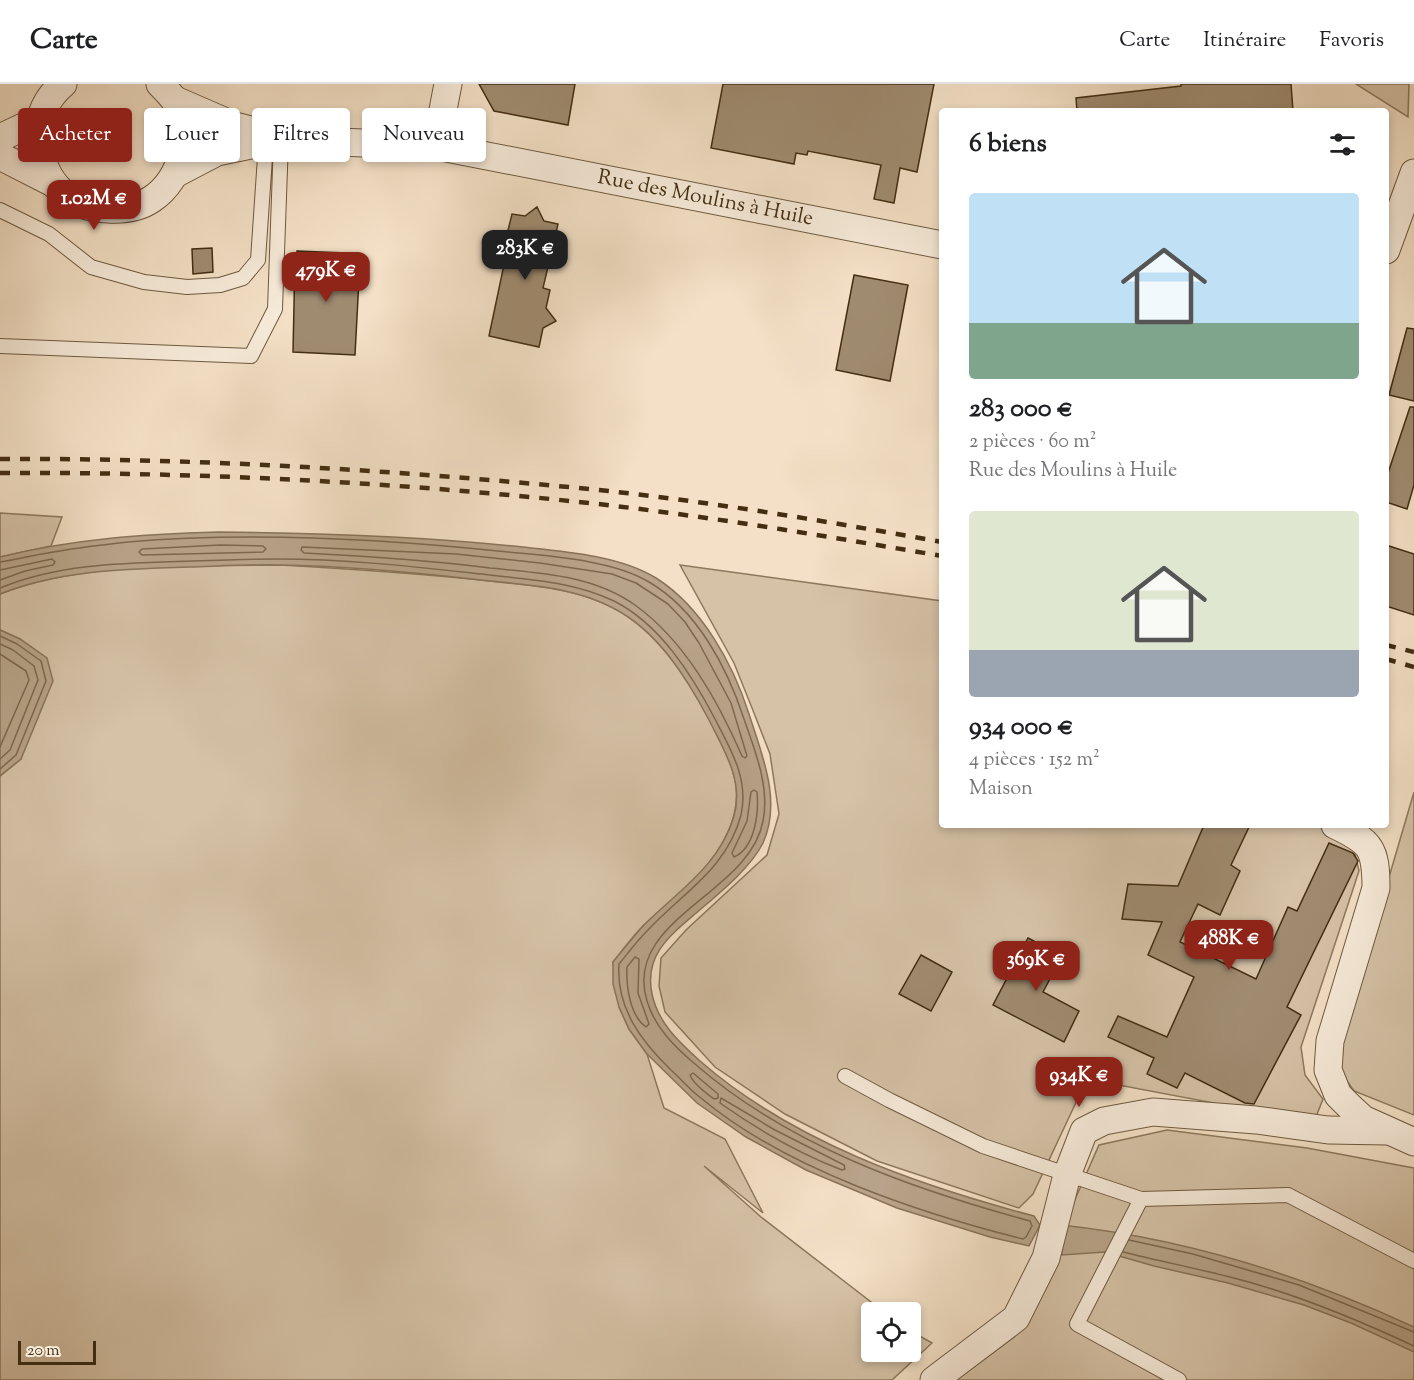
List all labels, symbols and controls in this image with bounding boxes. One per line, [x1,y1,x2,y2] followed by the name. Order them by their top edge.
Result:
[30,21,98,61] text: Carte
[1119,26,1170,56] text: Carte
[1203,26,1286,56] text: Itinéraire
[1319,26,1384,56] text: Favoris
[18,108,132,162] chip: Acheter
[144,108,240,162] chip: Louer
[252,108,350,162] chip: Filtres
[362,108,486,162] chip: Nouveau
[969,126,1047,163] text: 6 biens
[1326,128,1359,161] icon: filters
[595,163,816,234] street label: Rue des Moulins à Huile
[39,180,149,231] pin: 1.02M €
[61,185,127,214] text: 1.02M €
[476,230,574,281] pin: 283K €
[1110,232,1218,340] icon: home
[496,235,554,264] text: 283K €
[277,252,375,303] pin: 479K €
[296,257,356,286] text: 479K €
[969,391,1073,428] text: 283 000 €
[969,428,1096,457] text: 2 pièces · 60 m²
[969,457,1177,486] text: Rue des Moulins à Huile
[1110,550,1218,658] icon: home
[969,709,1074,746] text: 934 000 €
[969,746,1100,775] text: 4 pièces · 152 m²
[969,775,1033,804] text: Maison
[1180,920,1278,971] pin: 488K €
[1198,925,1260,954] text: 488K €
[987,941,1085,992] pin: 369K €
[1007,946,1065,975] text: 369K €
[1030,1057,1128,1108] pin: 934K €
[1050,1062,1108,1091] text: 934K €
[861,1302,921,1362] map controls
[861,1302,921,1362] button: locate
[18,1338,96,1366] scale bar
[27,1340,60,1363] text: 20 m

